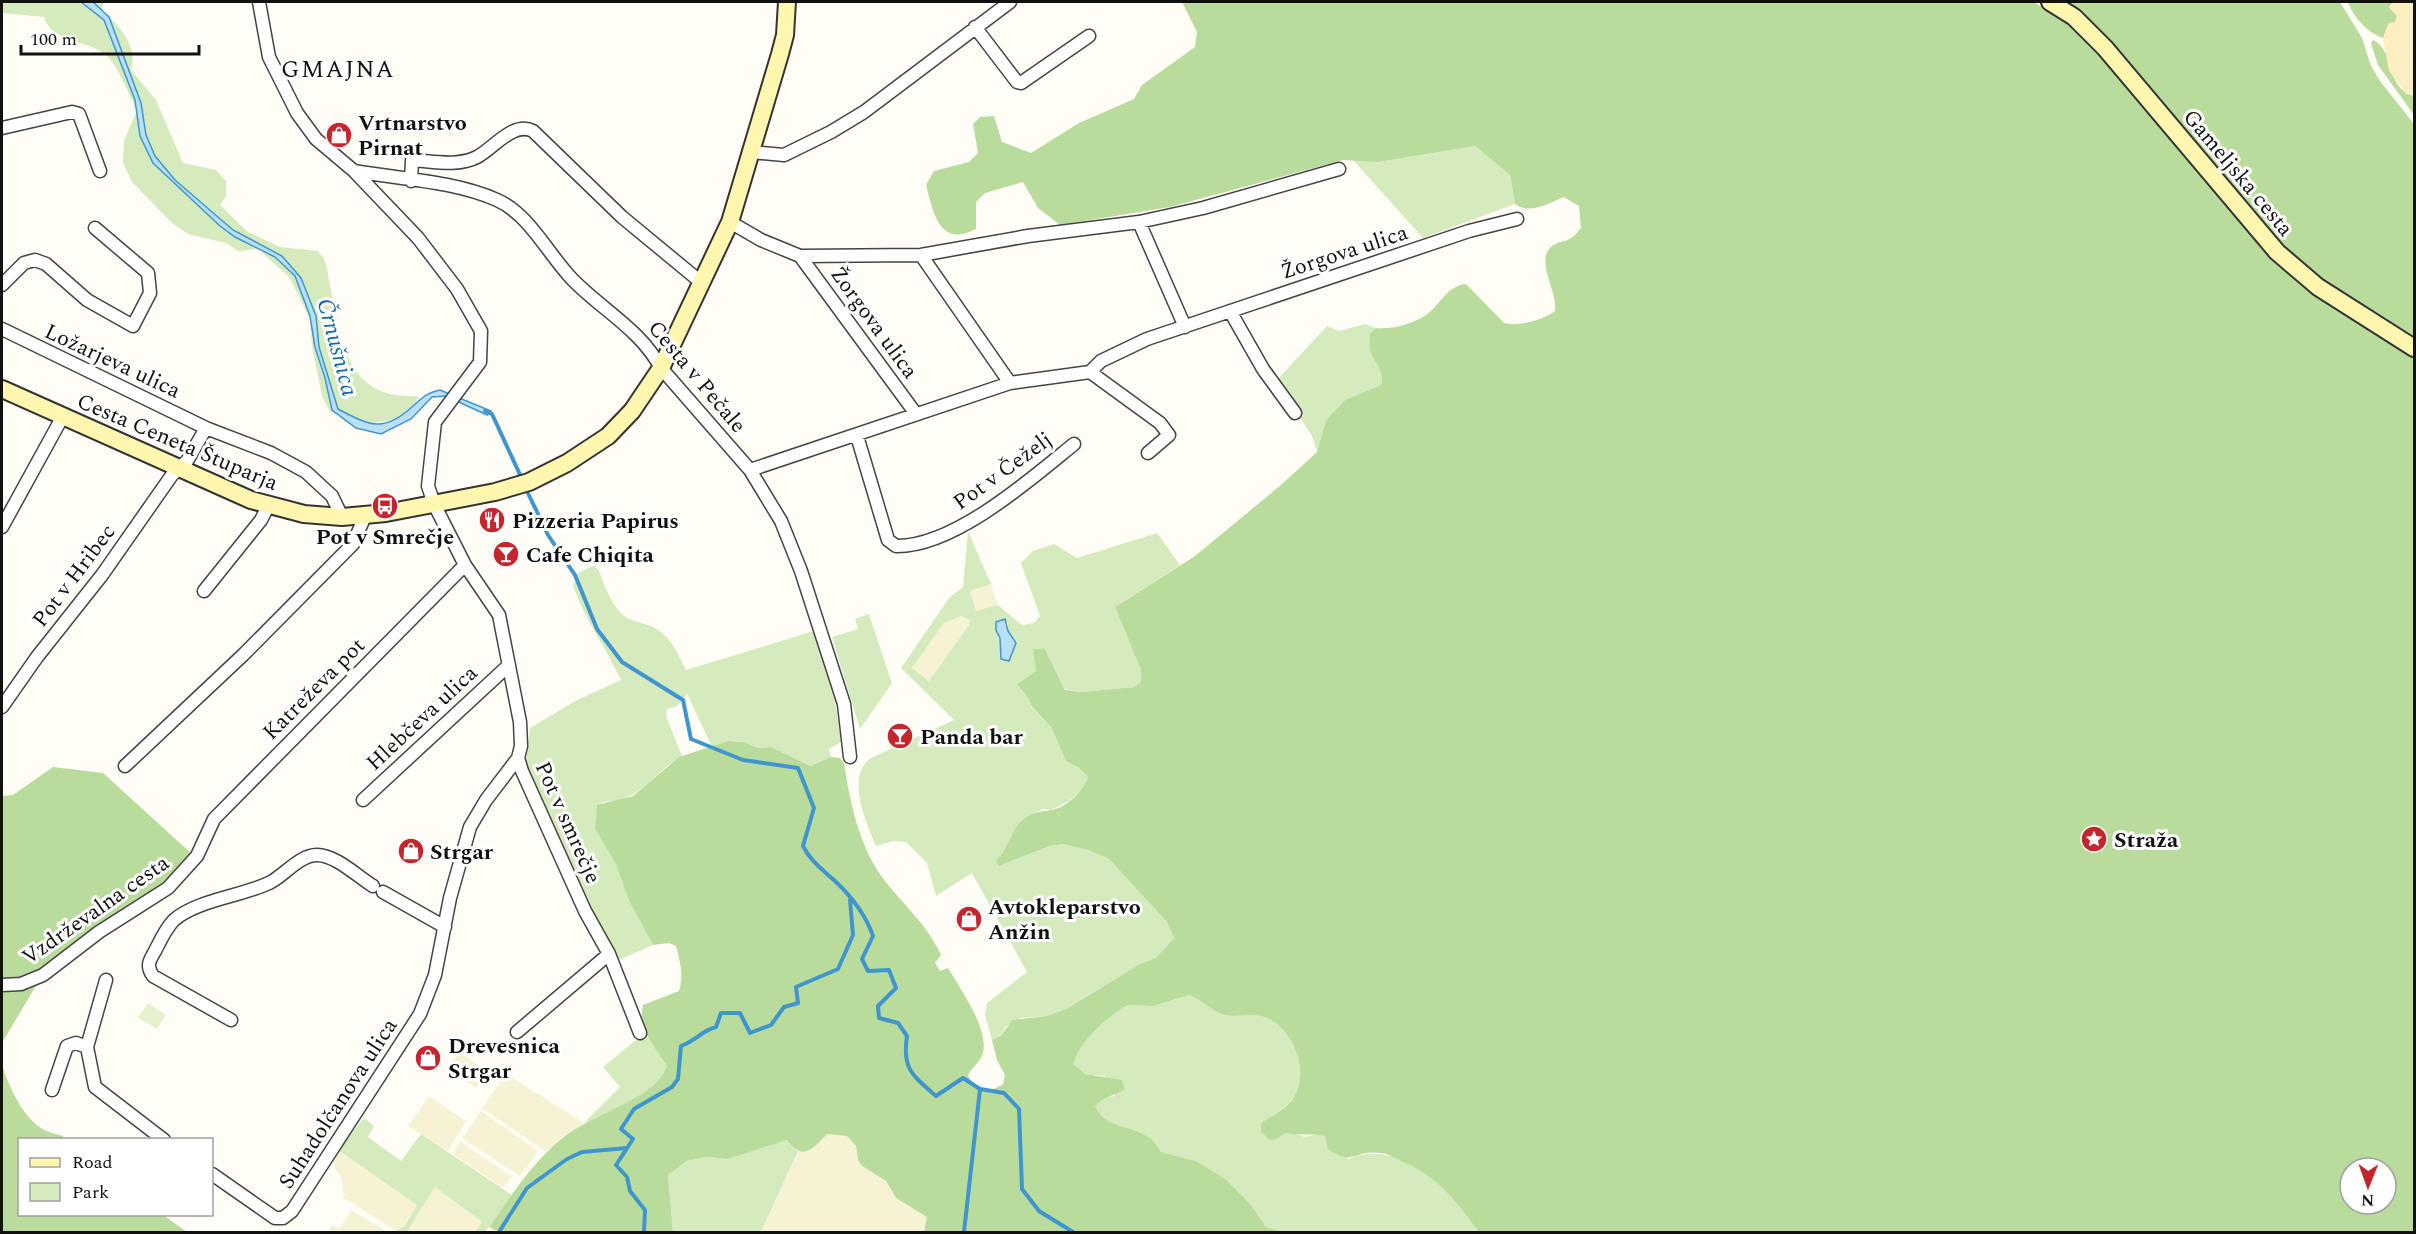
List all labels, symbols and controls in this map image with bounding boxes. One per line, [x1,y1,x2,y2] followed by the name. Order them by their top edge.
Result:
[21,18,200,56] scale bar
[30,26,77,53] text: 100 m
[281,52,395,88] district label: GMAJNA
[2175,102,2301,244] street label: Gameljska cesta
[358,107,467,165] place label: Vrtnarstvo Pirnat
[324,120,354,150] shop icon: Vrtnarstvo Pirnat
[1277,216,1412,288] street label: Žorgova ulica
[822,260,926,386] street label: Žorgova ulica
[307,294,367,400] water label: Črnušnica
[640,313,754,441] street label: Cesta v Pečale
[39,315,186,407] street label: Ložarjeva ulica
[72,385,283,500] street label: Cesta Ceneta Štuparja
[946,424,1059,519] street label: Pot v Čeželj
[370,491,400,521] bus stop icon: Pot v Smrečje
[477,505,507,535] restaurant icon: Pizzeria Papirus
[512,505,679,538] place label: Pizzeria Papirus
[24,517,124,635] street label: Pot v Hribec
[316,521,454,554] place label: Pot v Smrečje
[491,539,521,569] bar icon: Cafe Chiqita
[526,539,654,572] place label: Cafe Chiqita
[255,630,373,748] street label: Katreževa pot
[359,657,486,779] street label: Hlebčeva ulica
[885,721,915,751] bar icon: Panda bar
[920,721,1024,754] place label: Panda bar
[526,756,609,889] street label: Pot v smrečje
[2079,824,2109,854] place icon: Straža
[2114,824,2179,857] place label: Straža
[396,836,426,866] shop icon: Strgar
[430,836,494,869] place label: Strgar
[15,847,176,973] street label: Vzdrževalna cesta
[988,891,1141,949] place label: Avtokleparstvo Anžin
[954,904,984,934] shop icon: Avtokleparstvo Anžin
[271,1012,406,1196] street label: Suhadolčanova ulica
[448,1030,561,1088] place label: Drevesnica Strgar
[413,1043,443,1073] shop icon: Drevesnica Strgar
[18,1138,213,1216] legend
[72,1149,113,1176] text: Road
[2338,1156,2398,1216] north arrow
[72,1179,109,1206] text: Park
[2361,1188,2374,1212] text: N

